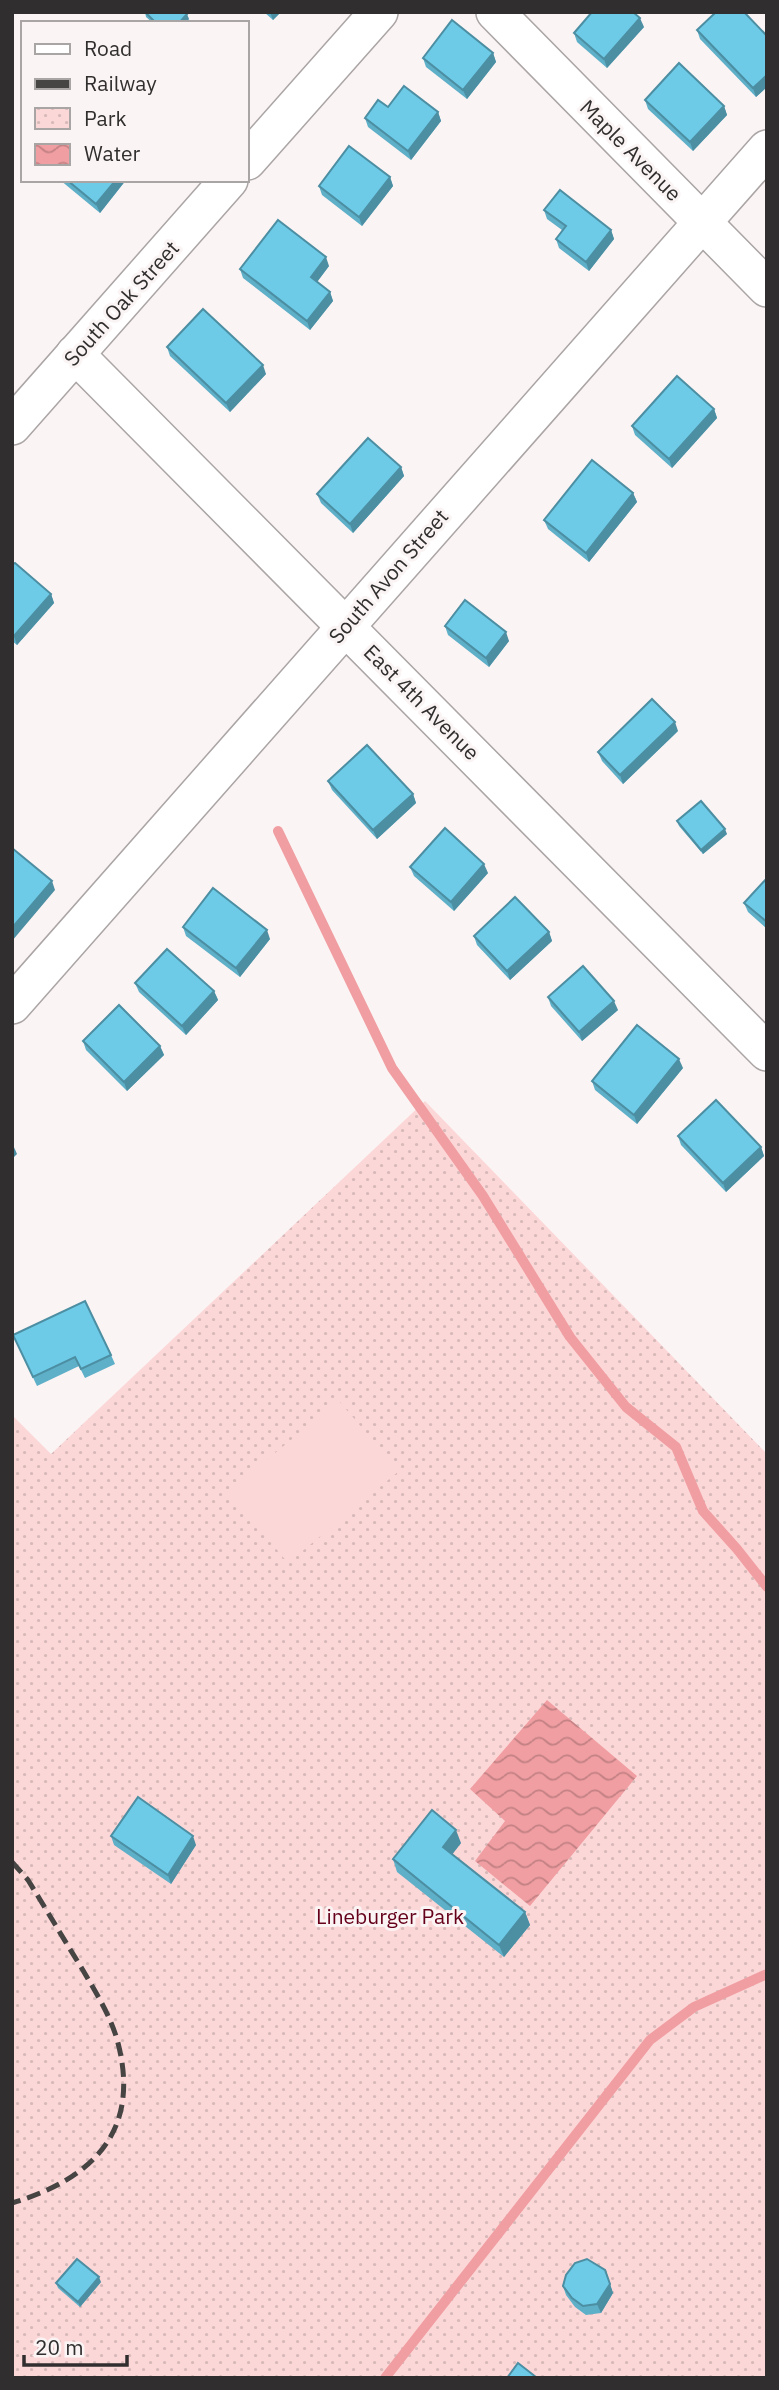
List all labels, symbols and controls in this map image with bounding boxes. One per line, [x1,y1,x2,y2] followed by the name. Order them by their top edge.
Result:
[21,21,248,182] legend
[84,34,132,62] text: Road
[84,69,157,97] text: Railway
[574,93,688,207] street label: Maple Avenue
[84,104,127,132] text: Park
[84,139,141,167] text: Water
[57,234,185,372] street label: South Oak Street
[322,503,454,649] street label: South Avon Street
[358,638,486,766] street label: East 4th Avenue
[316,1902,464,1930] park label: Lineburger Park
[24,2324,128,2368] scale bar
[35,2333,84,2361] text: 20 m

